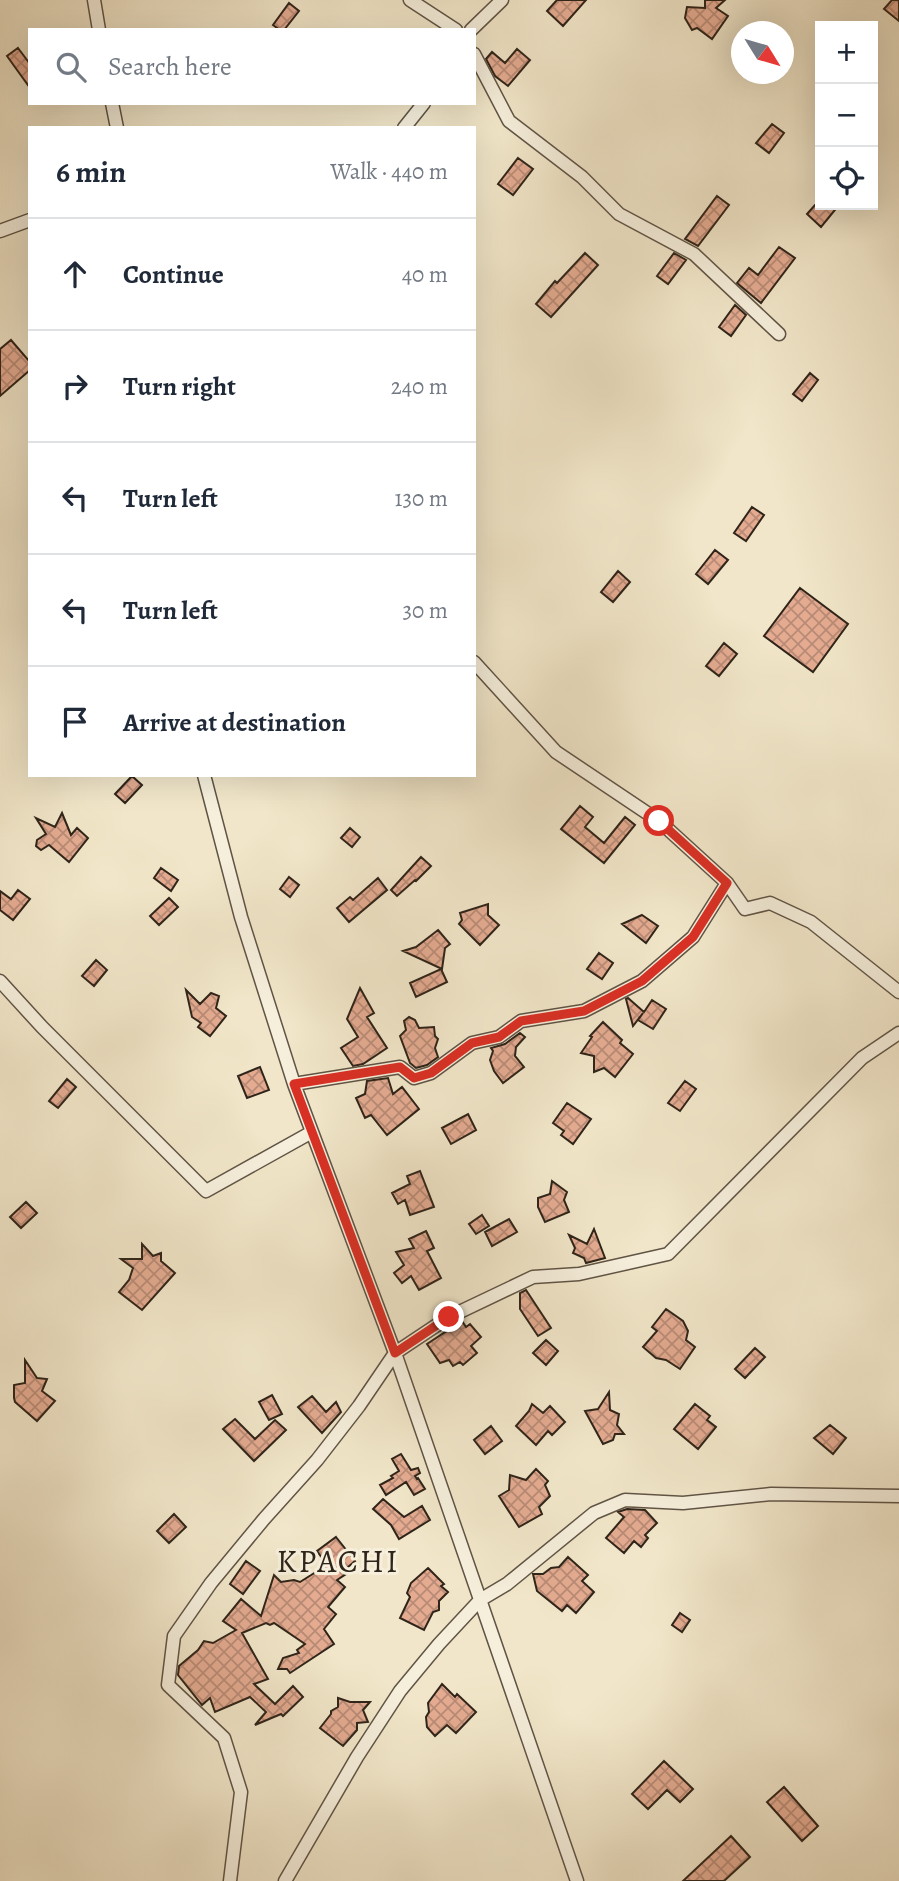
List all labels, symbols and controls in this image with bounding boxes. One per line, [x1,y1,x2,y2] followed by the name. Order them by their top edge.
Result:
[731,21,794,84] north arrow
[815,21,878,210] map controls
[815,21,878,84] button: +
[28,28,476,105] search box
[52,48,90,86] icon: search
[108,49,232,84] text: Search here
[815,84,878,147] button: −
[815,147,878,210] button: locate
[56,152,126,192] text: 6 min
[330,156,448,187] text: Walk · 440 m
[56,255,94,293] icon: ahead
[123,257,224,292] text: Continue
[402,259,448,290] text: 40 m
[56,367,94,405] icon: right
[123,369,236,404] text: Turn right
[391,371,448,402] text: 240 m
[56,479,94,517] icon: left
[123,481,218,516] text: Turn left
[395,483,448,514] text: 130 m
[56,591,94,629] icon: left
[123,593,218,628] text: Turn left
[402,595,448,626] text: 30 m
[56,703,94,741] icon: arrive
[123,705,346,740] text: Arrive at destination
[643,805,674,836] route start
[433,1301,464,1332] route end
[276,1539,400,1583] district label: KPACHI

